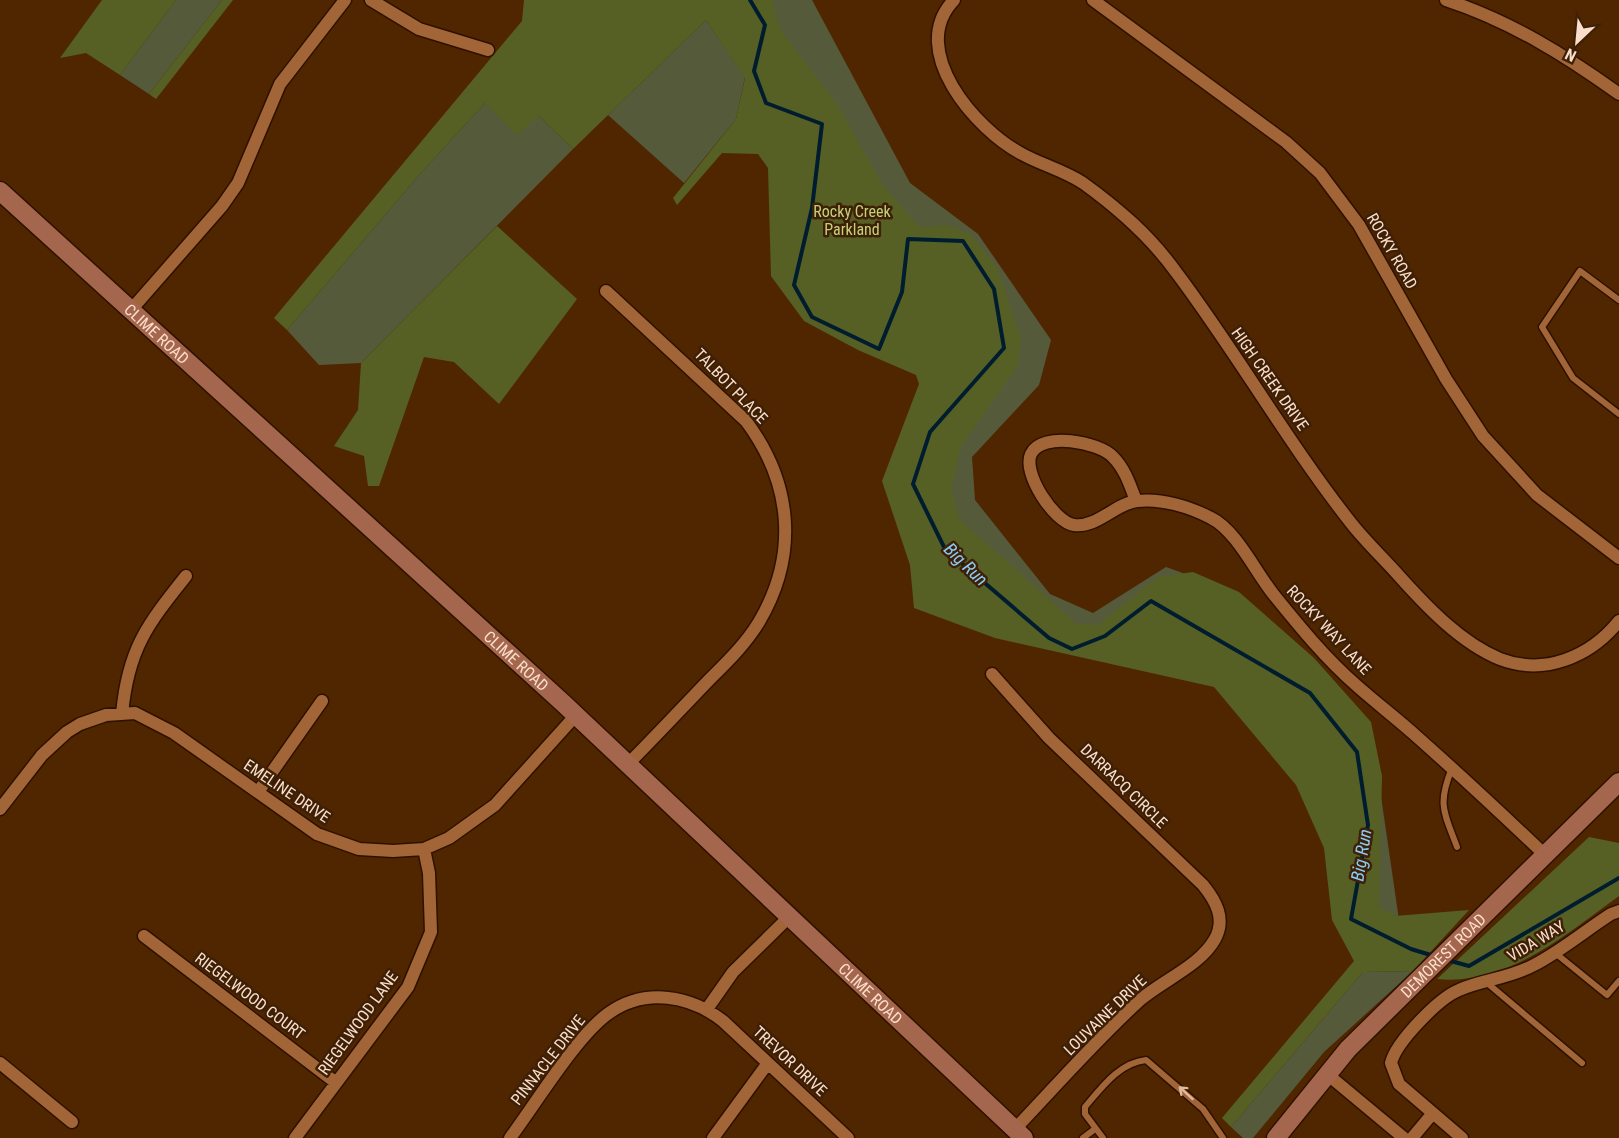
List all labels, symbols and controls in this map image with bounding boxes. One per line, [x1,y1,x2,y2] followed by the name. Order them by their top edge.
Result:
[1547,12,1607,72] north arrow
[1562,44,1579,66] text: N
[813,202,892,239] park label: Rocky Creek Parkland
[1363,210,1421,292] street label: ROCKY ROAD
[121,299,193,368] street label: CLIME ROAD
[1227,324,1313,434] street label: HIGH CREEK DRIVE
[690,344,772,428] street label: TALBOT PLACE
[940,538,992,590] water label: Big Run
[1283,581,1375,679] street label: ROCKY WAY LANE
[480,626,553,695] street label: CLIME ROAD
[1077,740,1171,832] street label: DARRACQ CIRCLE
[240,755,334,827] street label: EMELINE DRIVE
[1347,827,1375,883] water label: Big Run
[1397,909,1490,1001] street label: DEMOREST ROAD
[1504,916,1569,966] street label: VIDA WAY
[191,949,309,1043] street label: RIEGELWOOD COURT
[835,959,907,1028] street label: CLIME ROAD
[314,967,402,1079] street label: RIEGELWOOD LANE
[1060,971,1150,1059] street label: LOUVAINE DRIVE
[507,1011,589,1109] street label: PINNACLE DRIVE
[749,1022,831,1100] street label: TREVOR DRIVE
[1179,1087,1194,1101] one-way arrow

